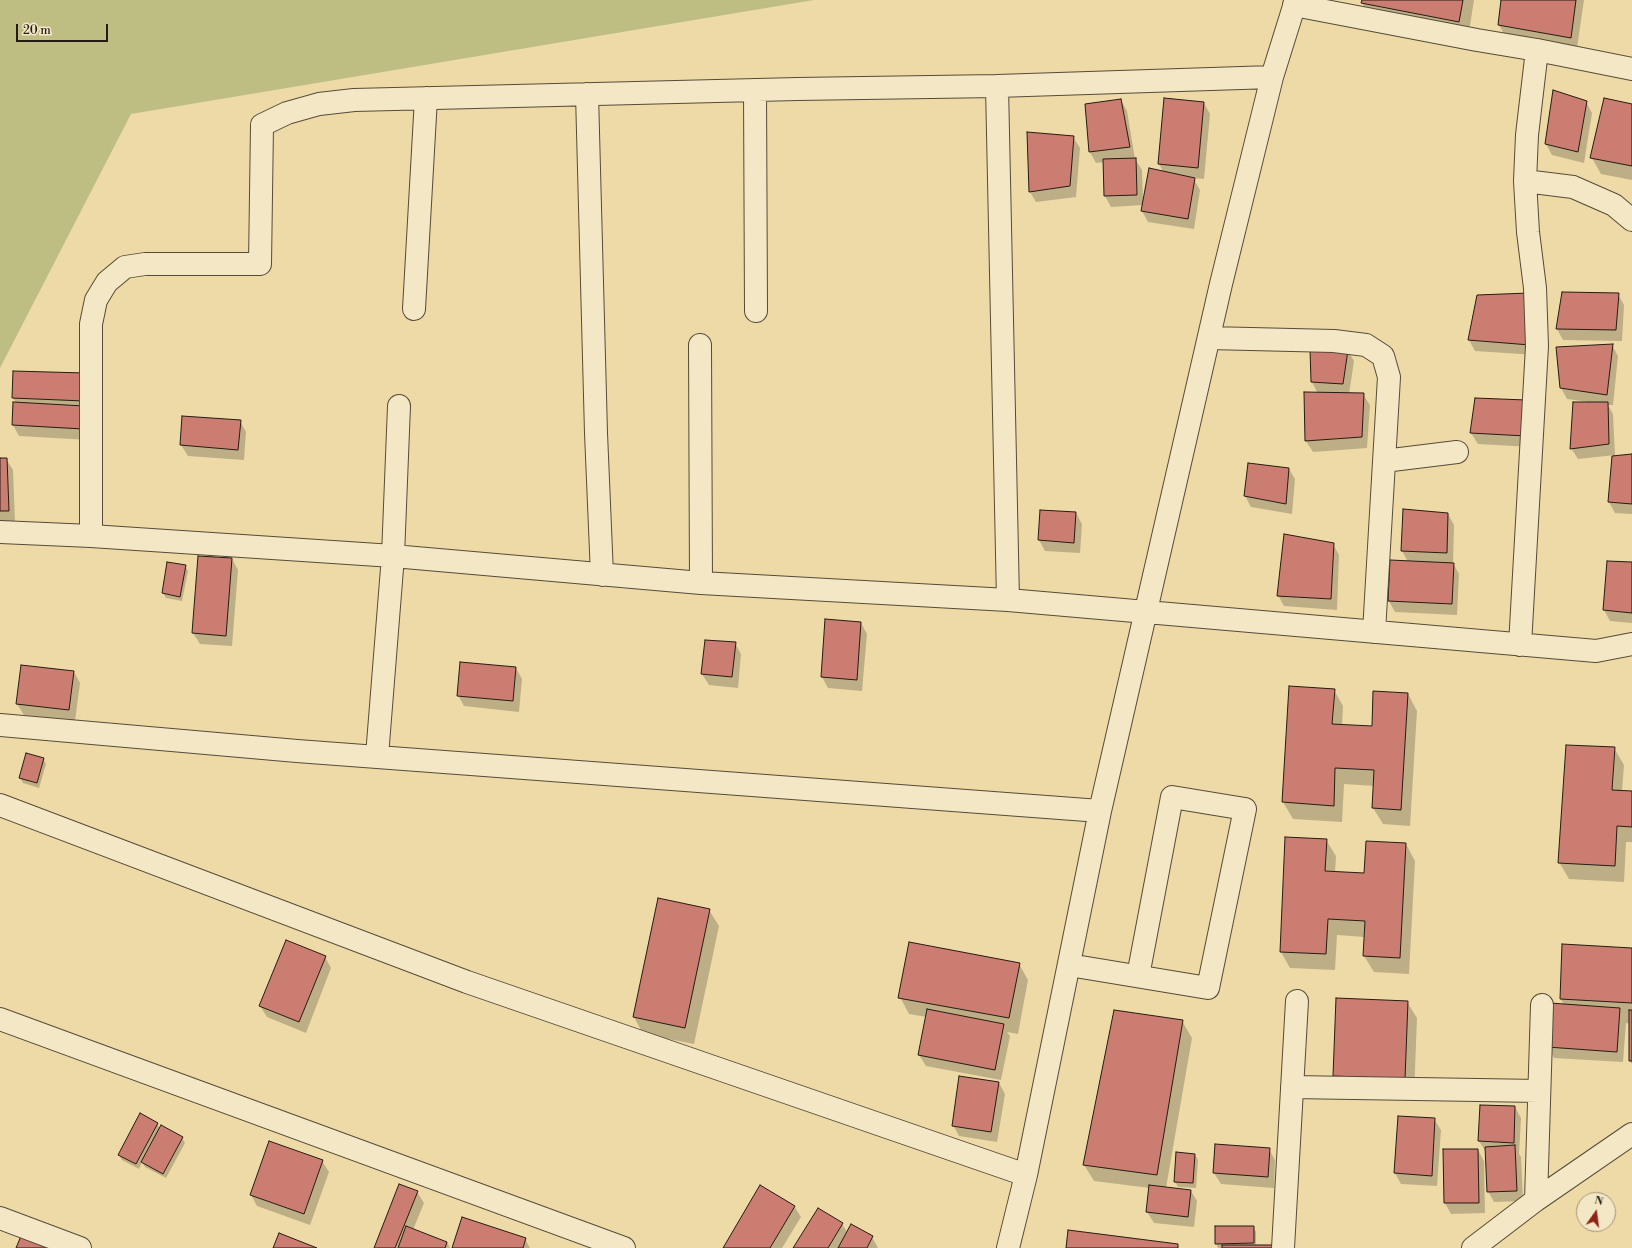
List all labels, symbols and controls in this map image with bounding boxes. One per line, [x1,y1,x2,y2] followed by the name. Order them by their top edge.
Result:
[18,16,110,42] scale bar
[23,23,51,38] text: 20 m
[1576,1192,1616,1232] north arrow
[1593,1193,1605,1209] text: N

